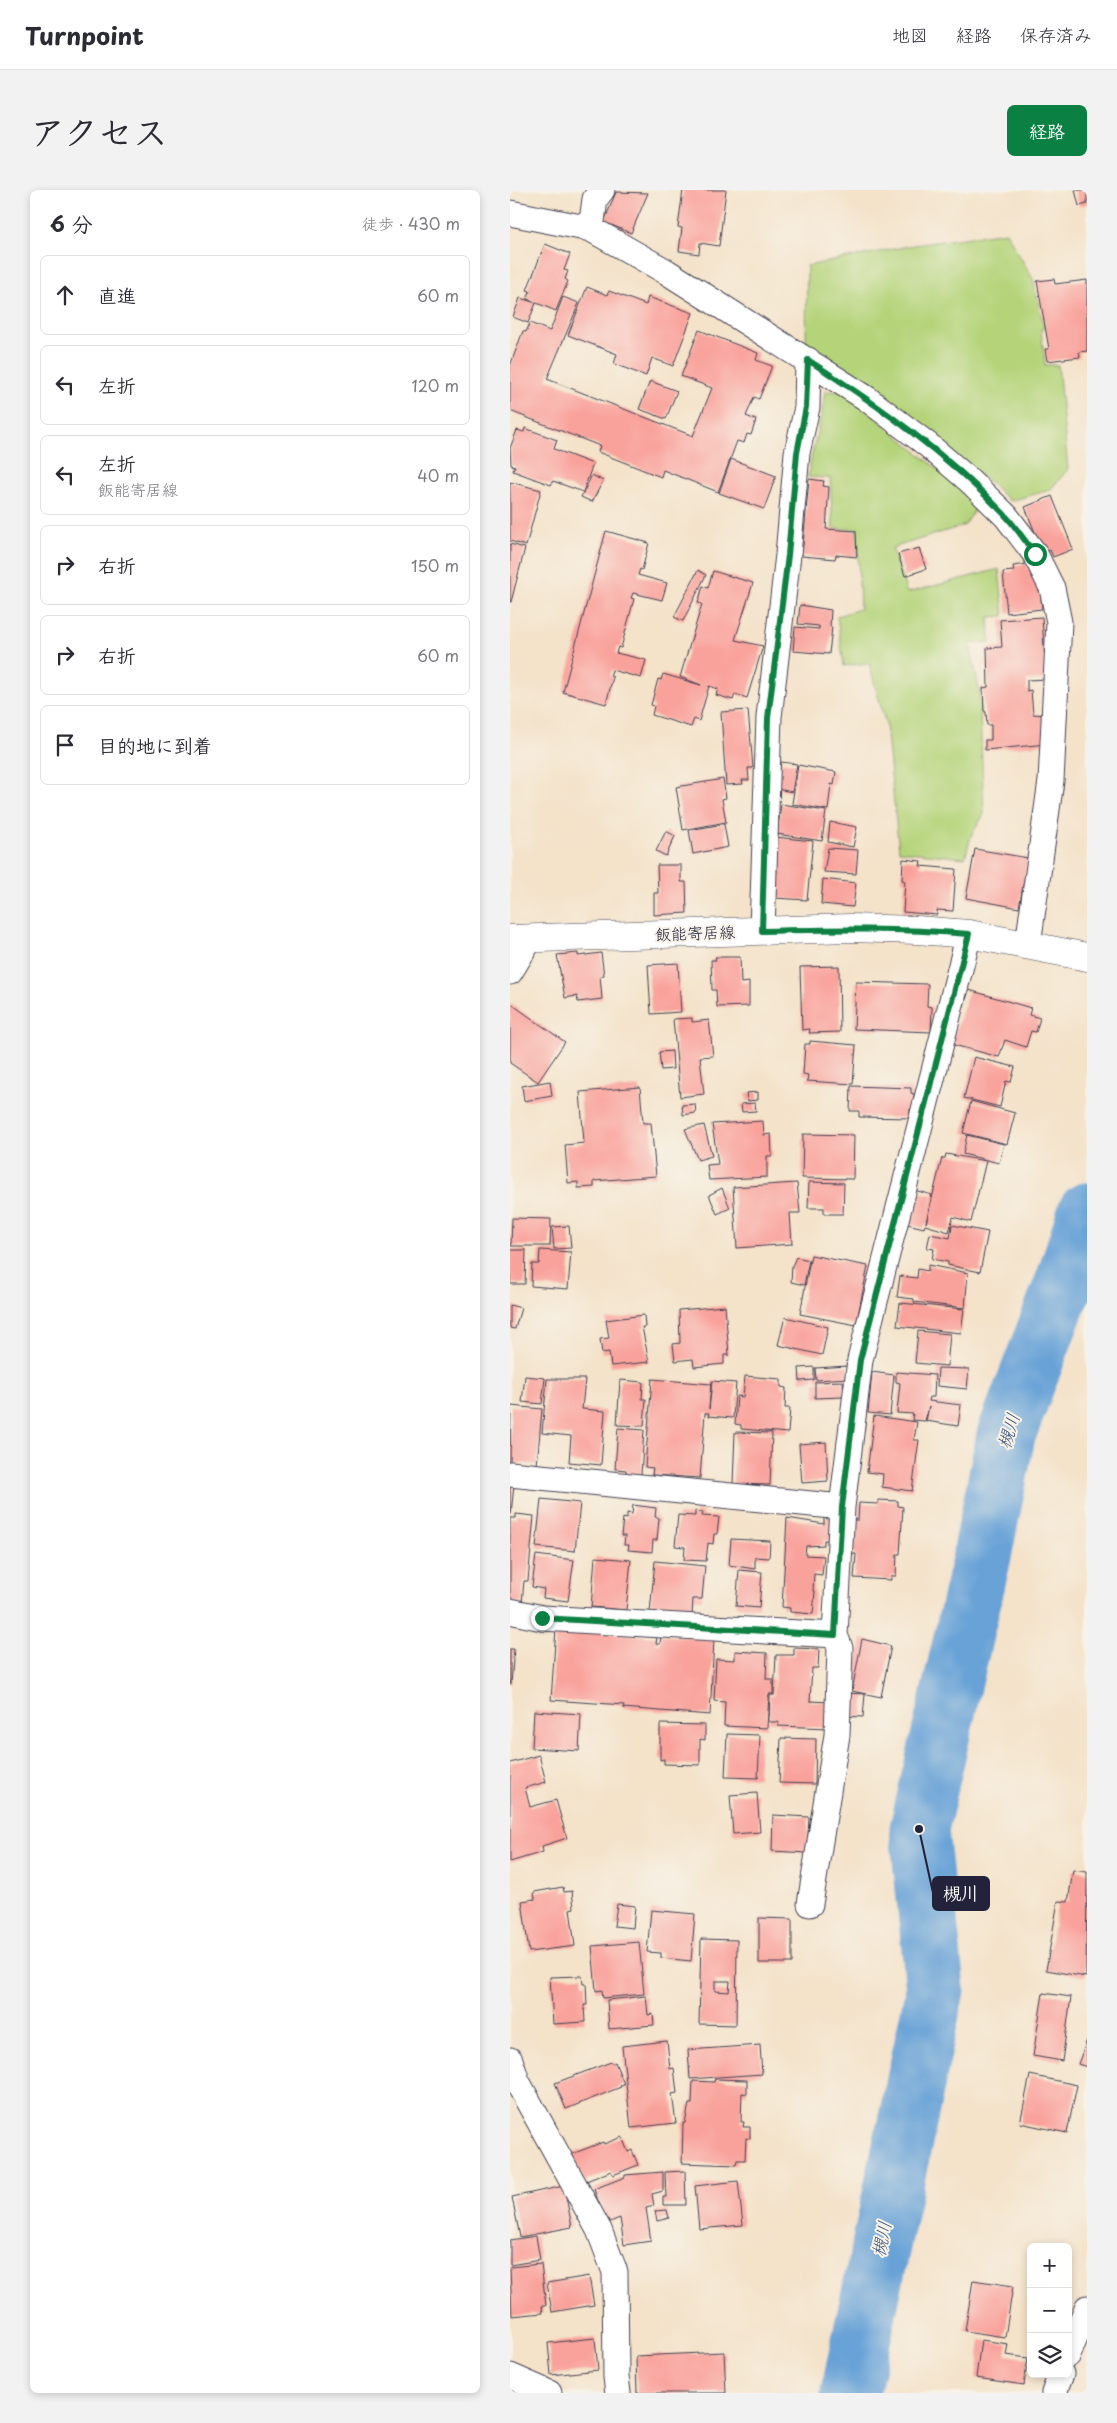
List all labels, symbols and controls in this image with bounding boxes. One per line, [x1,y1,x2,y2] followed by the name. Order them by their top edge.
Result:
[25,17,144,53] text: Turnpoint
[892,21,928,48] text: 地図
[956,21,992,48] text: 経路
[1020,21,1092,48] text: 保存済み
[30,104,168,157] text: アクセス
[1007,105,1087,156] button: 経路
[50,207,93,239] text: 6 分
[362,211,460,235] text: 徒歩 · 430 m
[51,281,79,309] icon: ahead
[98,281,136,309] text: 直進
[417,283,459,307] text: 60 m
[51,371,79,399] icon: left
[98,371,136,399] text: 左折
[412,373,459,397] text: 120 m
[98,449,136,477] text: 左折
[51,461,79,489] icon: left
[417,463,459,487] text: 40 m
[98,477,178,501] text: 飯能寄居線
[1024,543,1047,566] route start
[51,551,79,579] icon: right
[98,551,136,579] text: 右折
[411,553,459,577] text: 150 m
[51,641,79,669] icon: right
[98,641,136,669] text: 右折
[417,643,459,667] text: 60 m
[51,731,79,759] icon: arrive
[98,731,212,759] text: 目的地に到着
[655,919,735,945] street label: 飯能寄居線
[989,1409,1026,1452] water label: 槻川
[531,1607,554,1630] route end
[933,1877,989,1910] callout: 槻川
[943,1879,979,1906] text: 槻川
[864,2218,897,2259] water label: 槻川
[1027,2243,1072,2378] map controls
[1027,2243,1072,2288] button: +
[1027,2288,1072,2333] button: −
[1027,2333,1072,2378] button: layers

